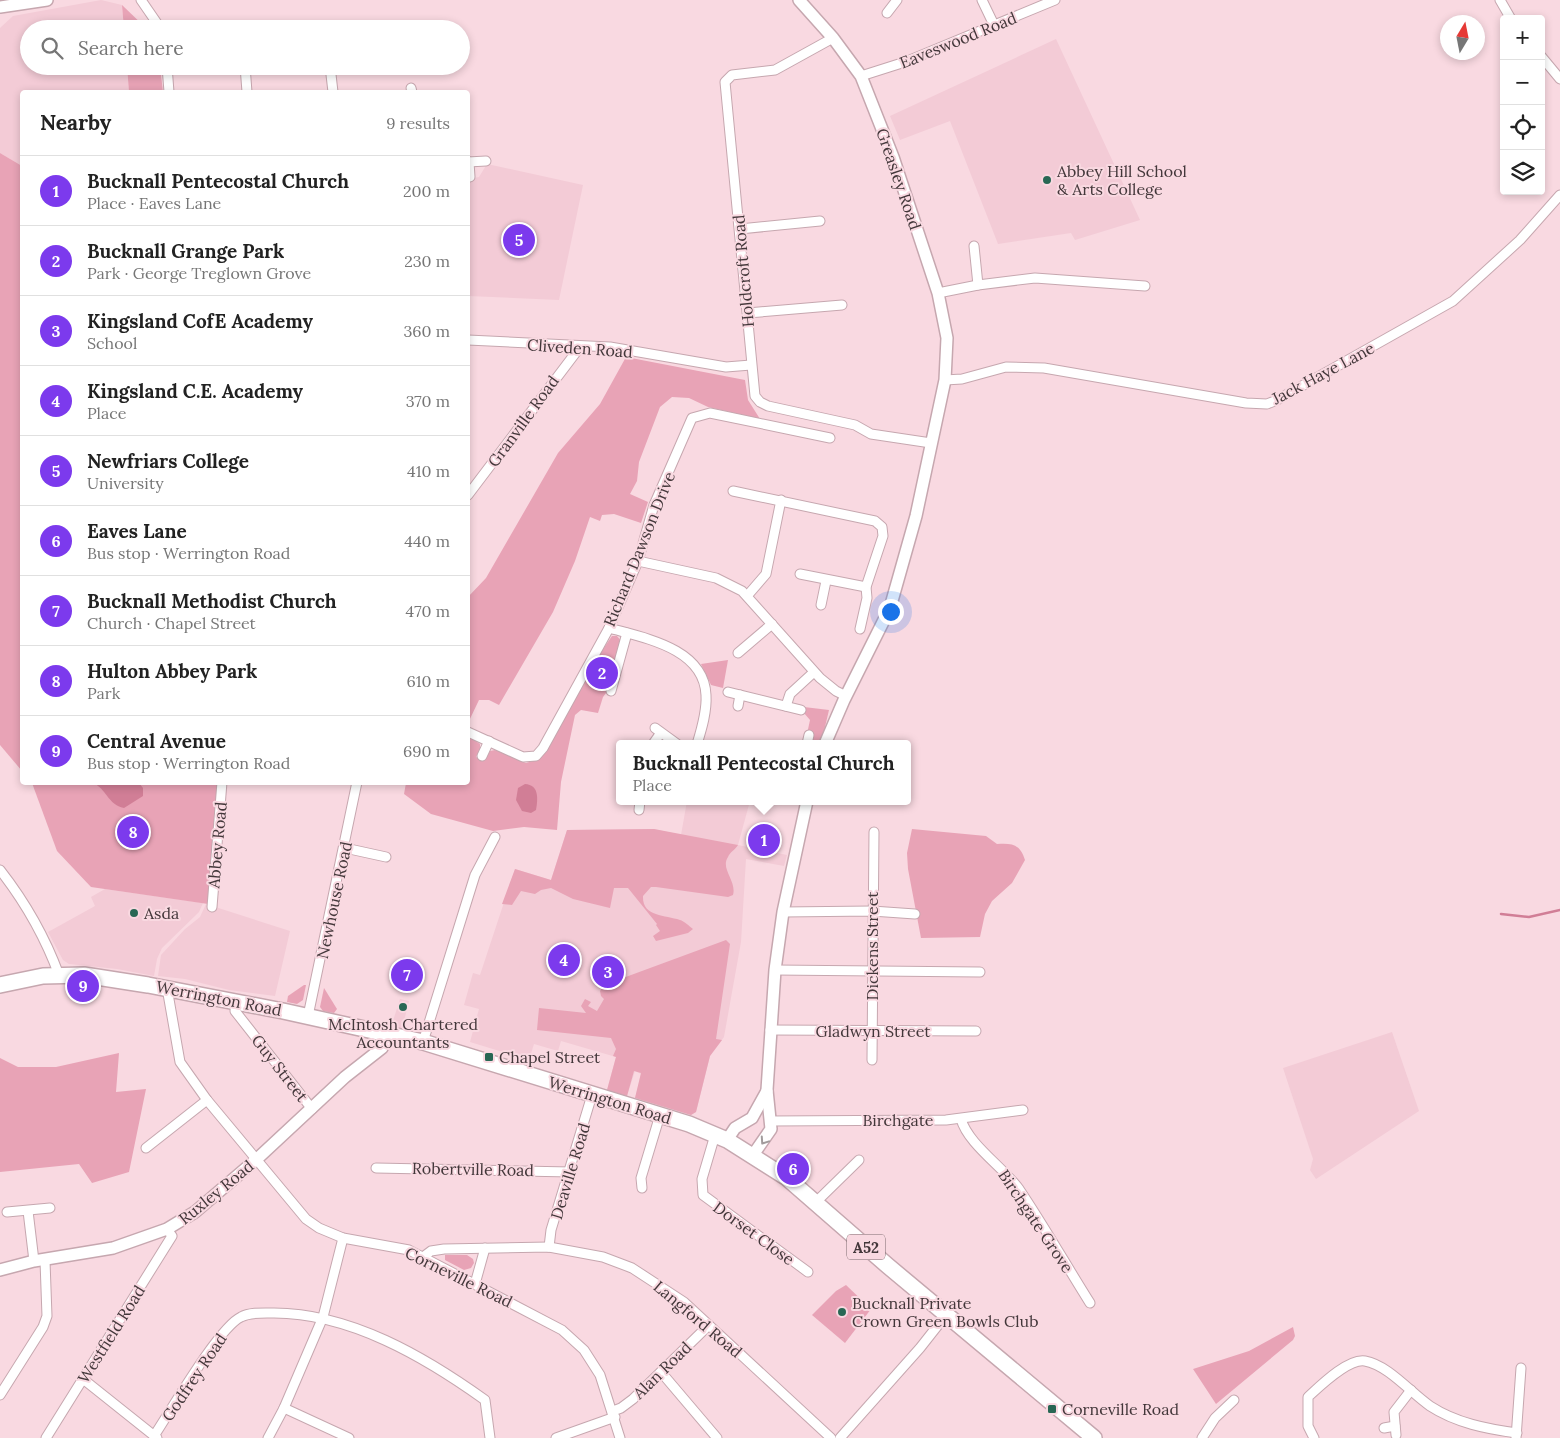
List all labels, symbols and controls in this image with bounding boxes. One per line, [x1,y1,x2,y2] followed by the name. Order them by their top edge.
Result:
[897,7,1020,73] street label: Eaveswood Road
[1440,15,1485,60] north arrow
[1500,15,1545,195] map controls
[1500,15,1545,60] button: +
[20,20,470,75] search box
[38,34,66,62] icon: search
[78,36,184,60] text: Search here
[1500,60,1545,105] button: −
[1500,105,1545,150] button: locate
[40,109,111,136] text: Nearby
[386,113,450,133] text: 9 results
[872,126,926,233] street label: Greasley Road
[1500,150,1545,195] button: layers
[1056,161,1187,199] place label: Abbey Hill School & Arts College
[87,169,349,193] text: Bucknall Pentecostal Church
[1041,174,1053,186] marker: Abbey Hill School & Arts College
[53,181,59,201] text: 1
[403,181,450,201] text: 200 m
[87,193,221,213] text: Place · Eaves Lane
[728,213,758,328] street label: Holdcroft Road
[503,221,535,259] pin: 5
[87,239,284,263] text: Bucknall Grange Park
[52,251,60,271] text: 2
[404,251,450,271] text: 230 m
[87,263,311,283] text: Park · George Treglown Grove
[87,309,313,333] text: Kingsland CofE Academy
[52,321,60,341] text: 3
[403,321,450,341] text: 360 m
[87,333,137,353] text: School
[526,334,634,362] street label: Cliveden Road
[1267,337,1378,409] street label: Jack Haye Lane
[483,371,563,471] street label: Granville Road
[87,379,303,403] text: Kingsland C.E. Academy
[52,391,60,411] text: 4
[406,391,450,411] text: 370 m
[87,403,126,423] text: Place
[87,449,249,473] text: Newfriars College
[52,461,60,481] text: 5
[407,461,450,481] text: 410 m
[599,469,679,629] street label: Richard Dawson Drive
[87,473,164,493] text: University
[87,519,187,543] text: Eaves Lane
[51,531,61,551] text: 6
[404,531,450,551] text: 440 m
[87,543,290,563] text: Bus stop · Werrington Road
[87,589,337,613] text: Bucknall Methodist Church
[878,599,904,625] your location
[52,601,60,621] text: 7
[406,601,450,621] text: 470 m
[87,613,256,633] text: Church · Chapel Street
[586,654,618,692] pin: 2
[87,659,257,683] text: Hulton Abbey Park
[51,671,61,691] text: 8
[406,671,450,691] text: 610 m
[87,683,120,703] text: Park
[87,729,226,753] text: Central Avenue
[616,740,911,805] popup
[51,741,61,761] text: 9
[403,741,450,761] text: 690 m
[633,751,895,775] text: Bucknall Pentecostal Church
[87,753,290,773] text: Bus stop · Werrington Road
[633,775,672,795] text: Place
[203,800,231,890] street label: Abbey Road
[117,813,149,851] pin: 8
[748,821,780,859] pin: 1
[312,839,356,960] street label: Newhouse Road
[862,891,882,1000] street label: Dickens Street
[143,903,179,923] place label: Asda
[128,907,140,919] marker: Asda
[548,941,580,979] pin: 4
[592,953,624,991] pin: 3
[391,956,423,994] pin: 7
[67,967,99,1005] pin: 9
[155,976,284,1020] street label: Werrington Road
[397,1001,409,1013] marker: McIntosh Chartered Accountants
[328,1014,479,1052] place label: McIntosh Chartered Accountants
[816,1021,931,1041] street label: Gladwyn Street
[248,1030,313,1106] street label: Guy Street
[499,1047,601,1067] place label: Chapel Street
[483,1051,495,1063] marker: Chapel Street
[546,1072,674,1128] street label: Werrington Road
[862,1110,934,1130] street label: Birchgate
[546,1120,594,1222] street label: Deaville Road
[761,1135,770,1144] one-way arrow
[777,1150,809,1188] pin: 6
[174,1155,258,1228] street label: Ruxley Road
[412,1158,535,1180] street label: Robertville Road
[994,1166,1078,1277] street label: Birchgate Grove
[709,1197,799,1269] street label: Dorset Close
[847,1234,885,1260] road number: A52
[402,1242,516,1312] street label: Corneville Road
[650,1276,747,1362] street label: Langford Road
[73,1281,149,1387] street label: Westfield Road
[852,1293,1038,1331] place label: Bucknall Private Crown Green Bowls Club
[836,1306,848,1318] marker: Bucknall Private Crown Green Bowls Club
[157,1329,231,1425] street label: Godfrey Road
[628,1337,696,1403] street label: Alan Road
[1062,1399,1179,1419] place label: Corneville Road
[1046,1403,1058,1415] marker: Corneville Road

